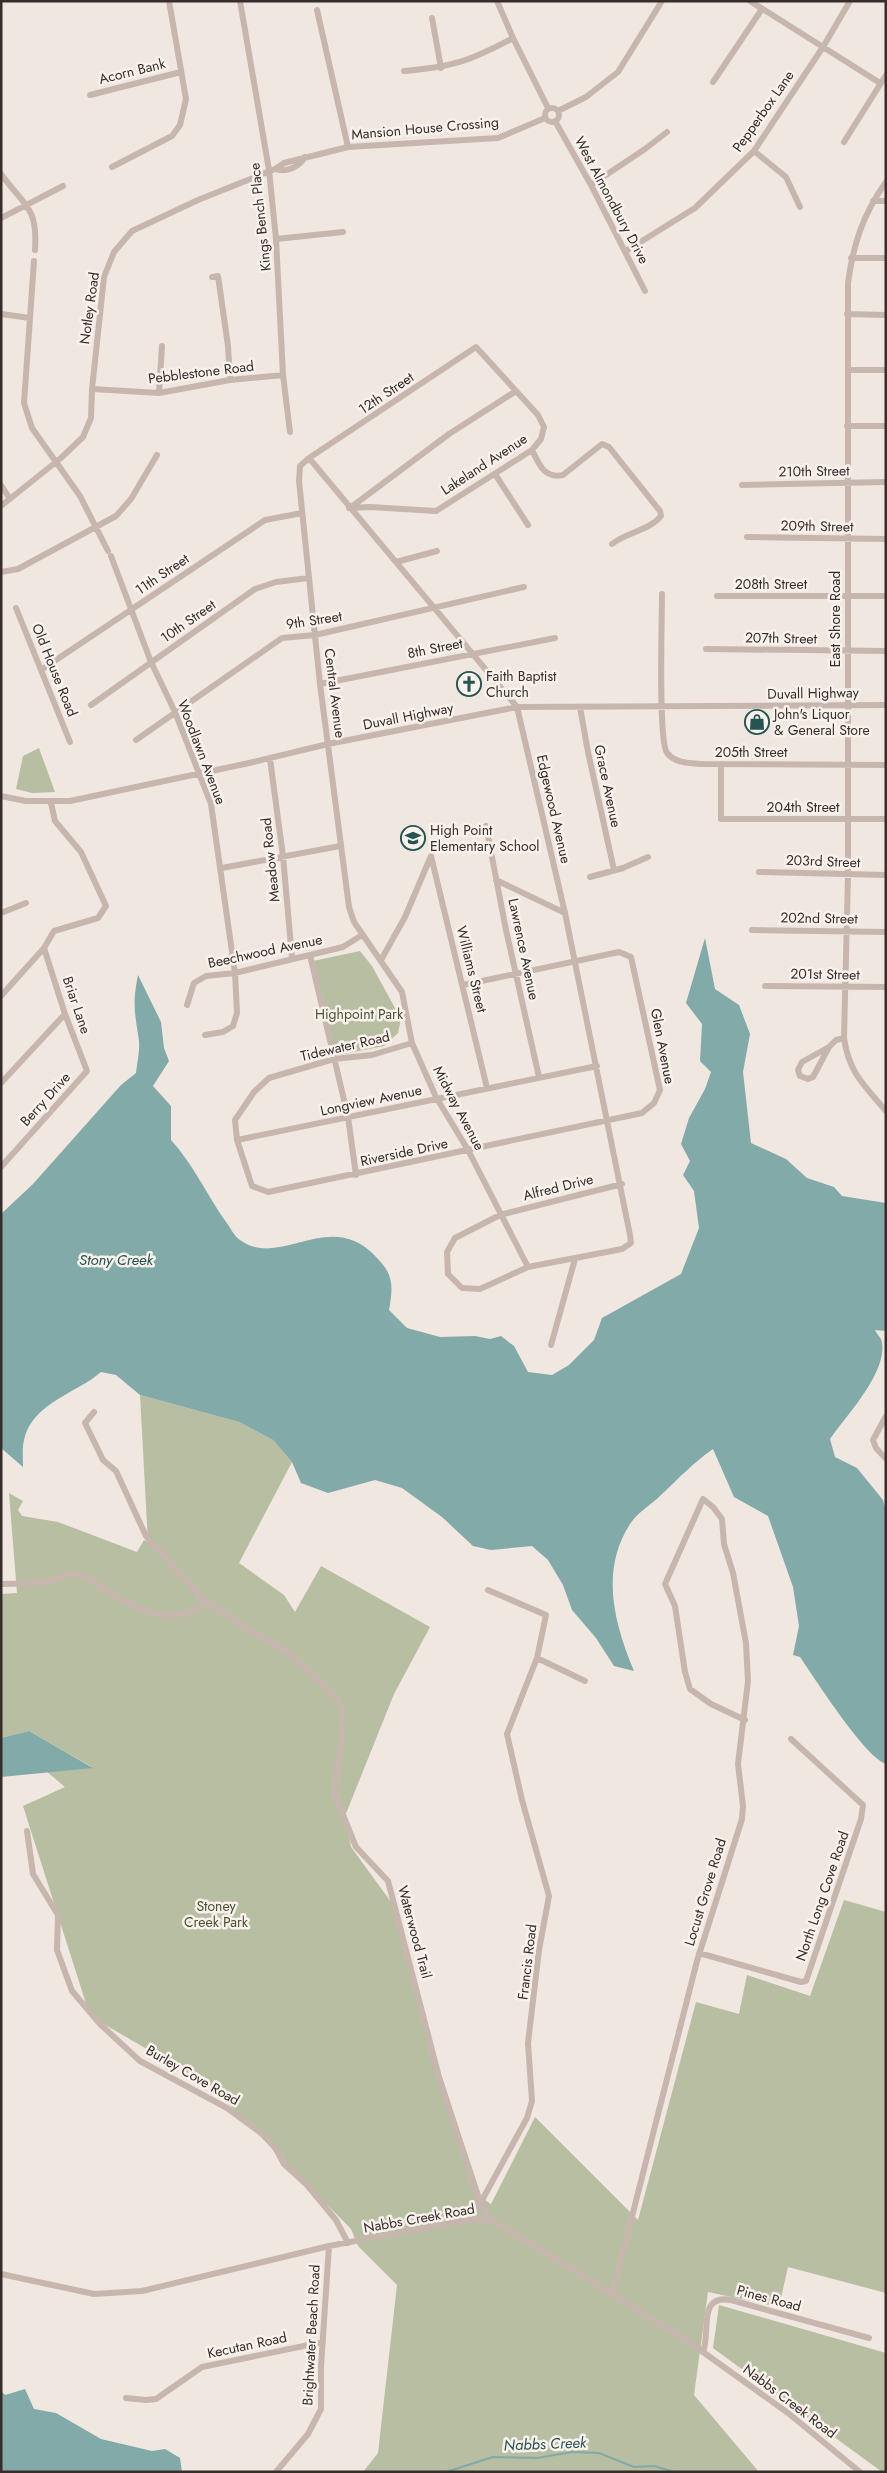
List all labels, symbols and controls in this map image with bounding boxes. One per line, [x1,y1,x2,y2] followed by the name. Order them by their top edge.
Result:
[97,53,168,89] street label: Acorn Bank
[727,66,799,156] street label: Pepperbox Lane
[350,112,500,144] street label: Mansion House Crossing
[570,133,654,267] street label: West Almondbury Drive
[244,162,276,272] street label: Kings Bench Place
[74,271,104,345] street label: Notley Road
[147,356,255,388] street label: Pebblestone Road
[354,367,418,419] street label: 12th Street
[437,429,531,499] street label: Lakeland Avenue
[778,460,850,482] street label: 210th Street
[780,515,854,537] street label: 209th Street
[131,548,193,599] street label: 11th Street
[825,571,845,667] street label: East Shore Road
[735,574,808,594] street label: 208th Street
[156,594,220,647] street label: 10th Street
[285,606,344,634] street label: 9th Street
[27,620,83,720] street label: Old House Road
[745,627,818,649] street label: 207th Street
[406,633,465,663] street label: 8th Street
[320,647,350,739] street label: Central Avenue
[486,666,557,702] place label: Faith Baptist Church
[456,671,482,697] church icon: Faith Baptist Church
[767,682,860,704] street label: Duvall Highway
[173,697,231,807] street label: Woodlawn Avenue
[361,697,456,735] street label: Duvall Highway
[772,704,870,740] place label: John's Liquor & General Store
[744,709,770,735] shop icon: John's Liquor & General Store
[715,742,788,762] street label: 205th Street
[589,743,627,829] street label: Grace Avenue
[532,753,576,865] street label: Edgewood Avenue
[767,797,840,817] street label: 204th Street
[256,817,284,903] street label: Meadow Road
[430,820,540,856] place label: High Point Elementary School
[400,825,426,851] school or university icon: High Point Elementary School
[785,850,861,872] street label: 203rd Street
[503,896,545,1002] street label: Lawrence Avenue
[780,907,858,929] street label: 202nd Street
[452,924,493,1015] street label: Williams Street
[206,929,324,973] street label: Beechwood Avenue
[790,963,860,985] street label: 201st Street
[58,974,96,1036] street label: Briar Lane
[315,1004,404,1024] park label: Highpoint Park
[646,1007,680,1085] street label: Glen Avenue
[298,1026,392,1066] street label: Tidewater Road
[428,1062,490,1154] street label: Midway Avenue
[15,1068,75,1130] street label: Berry Drive
[318,1079,424,1121] street label: Longview Avenue
[358,1133,450,1171] street label: Riverside Drive
[521,1169,595,1205] street label: Alfred Drive
[79,1249,154,1271] water label: Stony Creek
[790,1828,854,1964] street label: North Long Cove Road
[679,1836,731,1948] street label: Locust Grove Road
[393,1883,437,1981] street label: Waterwood Trail
[184,1896,249,1932] park label: Stoney Creek Park
[512,1923,542,2001] street label: Francis Road
[142,2040,244,2110] street label: Burley Cove Road
[362,2198,476,2238] street label: Nabbs Creek Road
[297,2264,325,2406] street label: Brightwater Beach Road
[735,2280,803,2316] street label: Pines Road
[206,2327,288,2363] street label: Kecutan Road
[739,2359,841,2443] street label: Nabbs Creek Road
[503,2432,587,2456] water label: Nabbs Creek

